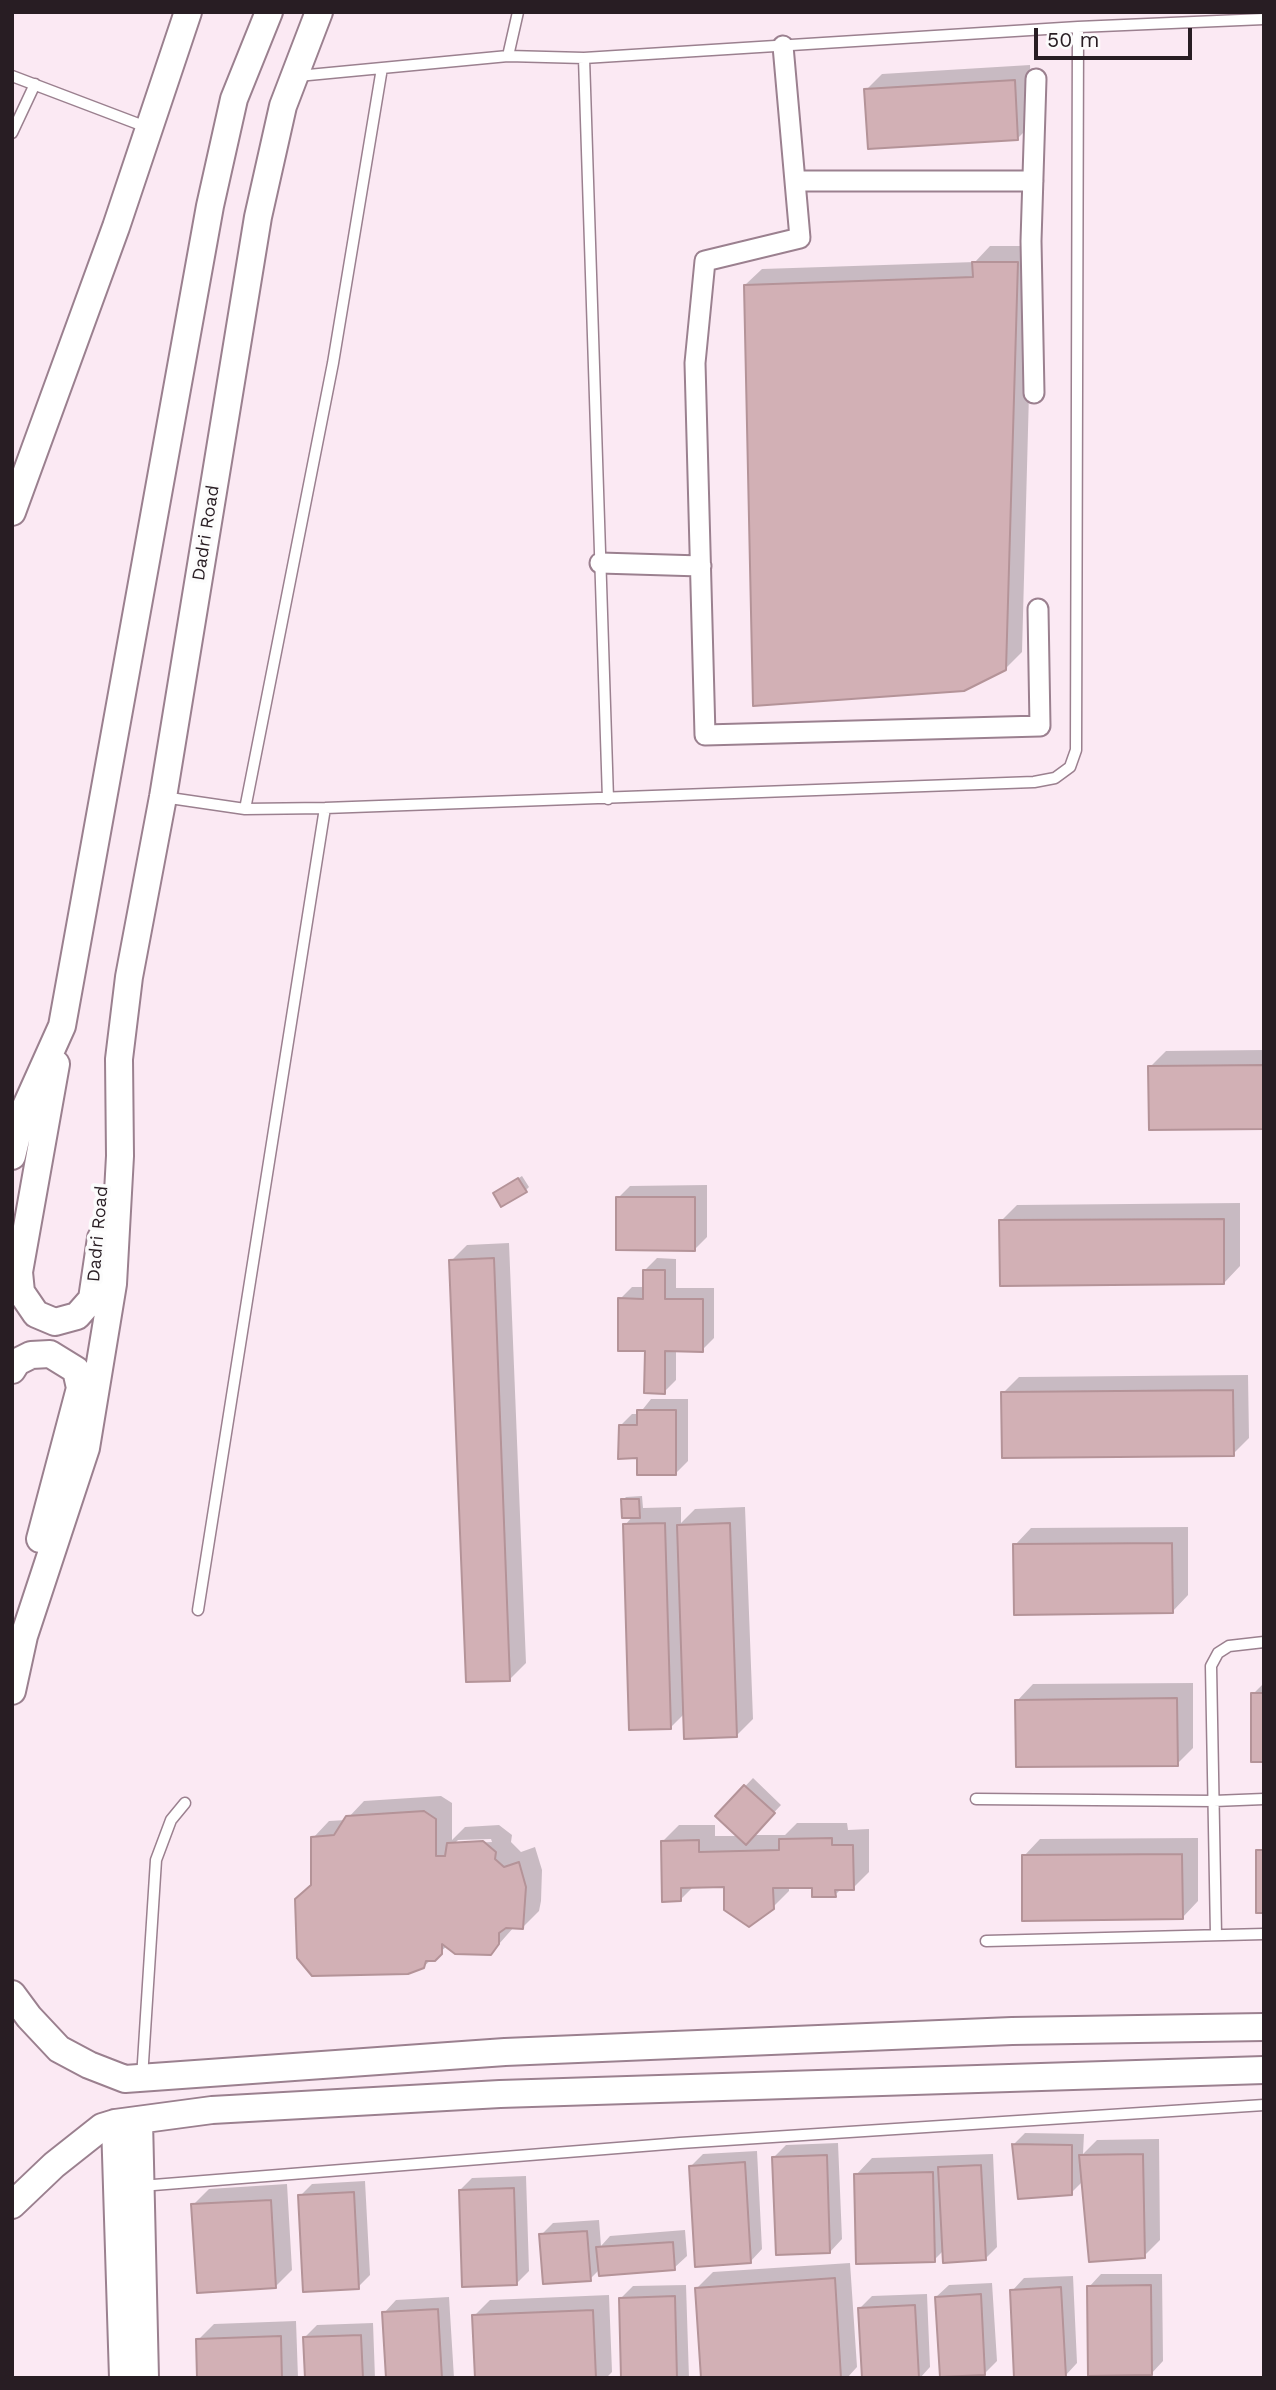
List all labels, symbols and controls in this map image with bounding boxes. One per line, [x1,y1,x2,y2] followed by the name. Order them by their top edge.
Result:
[1038,14,1196,58] scale bar
[1047,27,1099,52] text: 50 m
[188,484,224,582] street label: Dadri Road
[83,1185,113,1283] street label: Dadri Road

